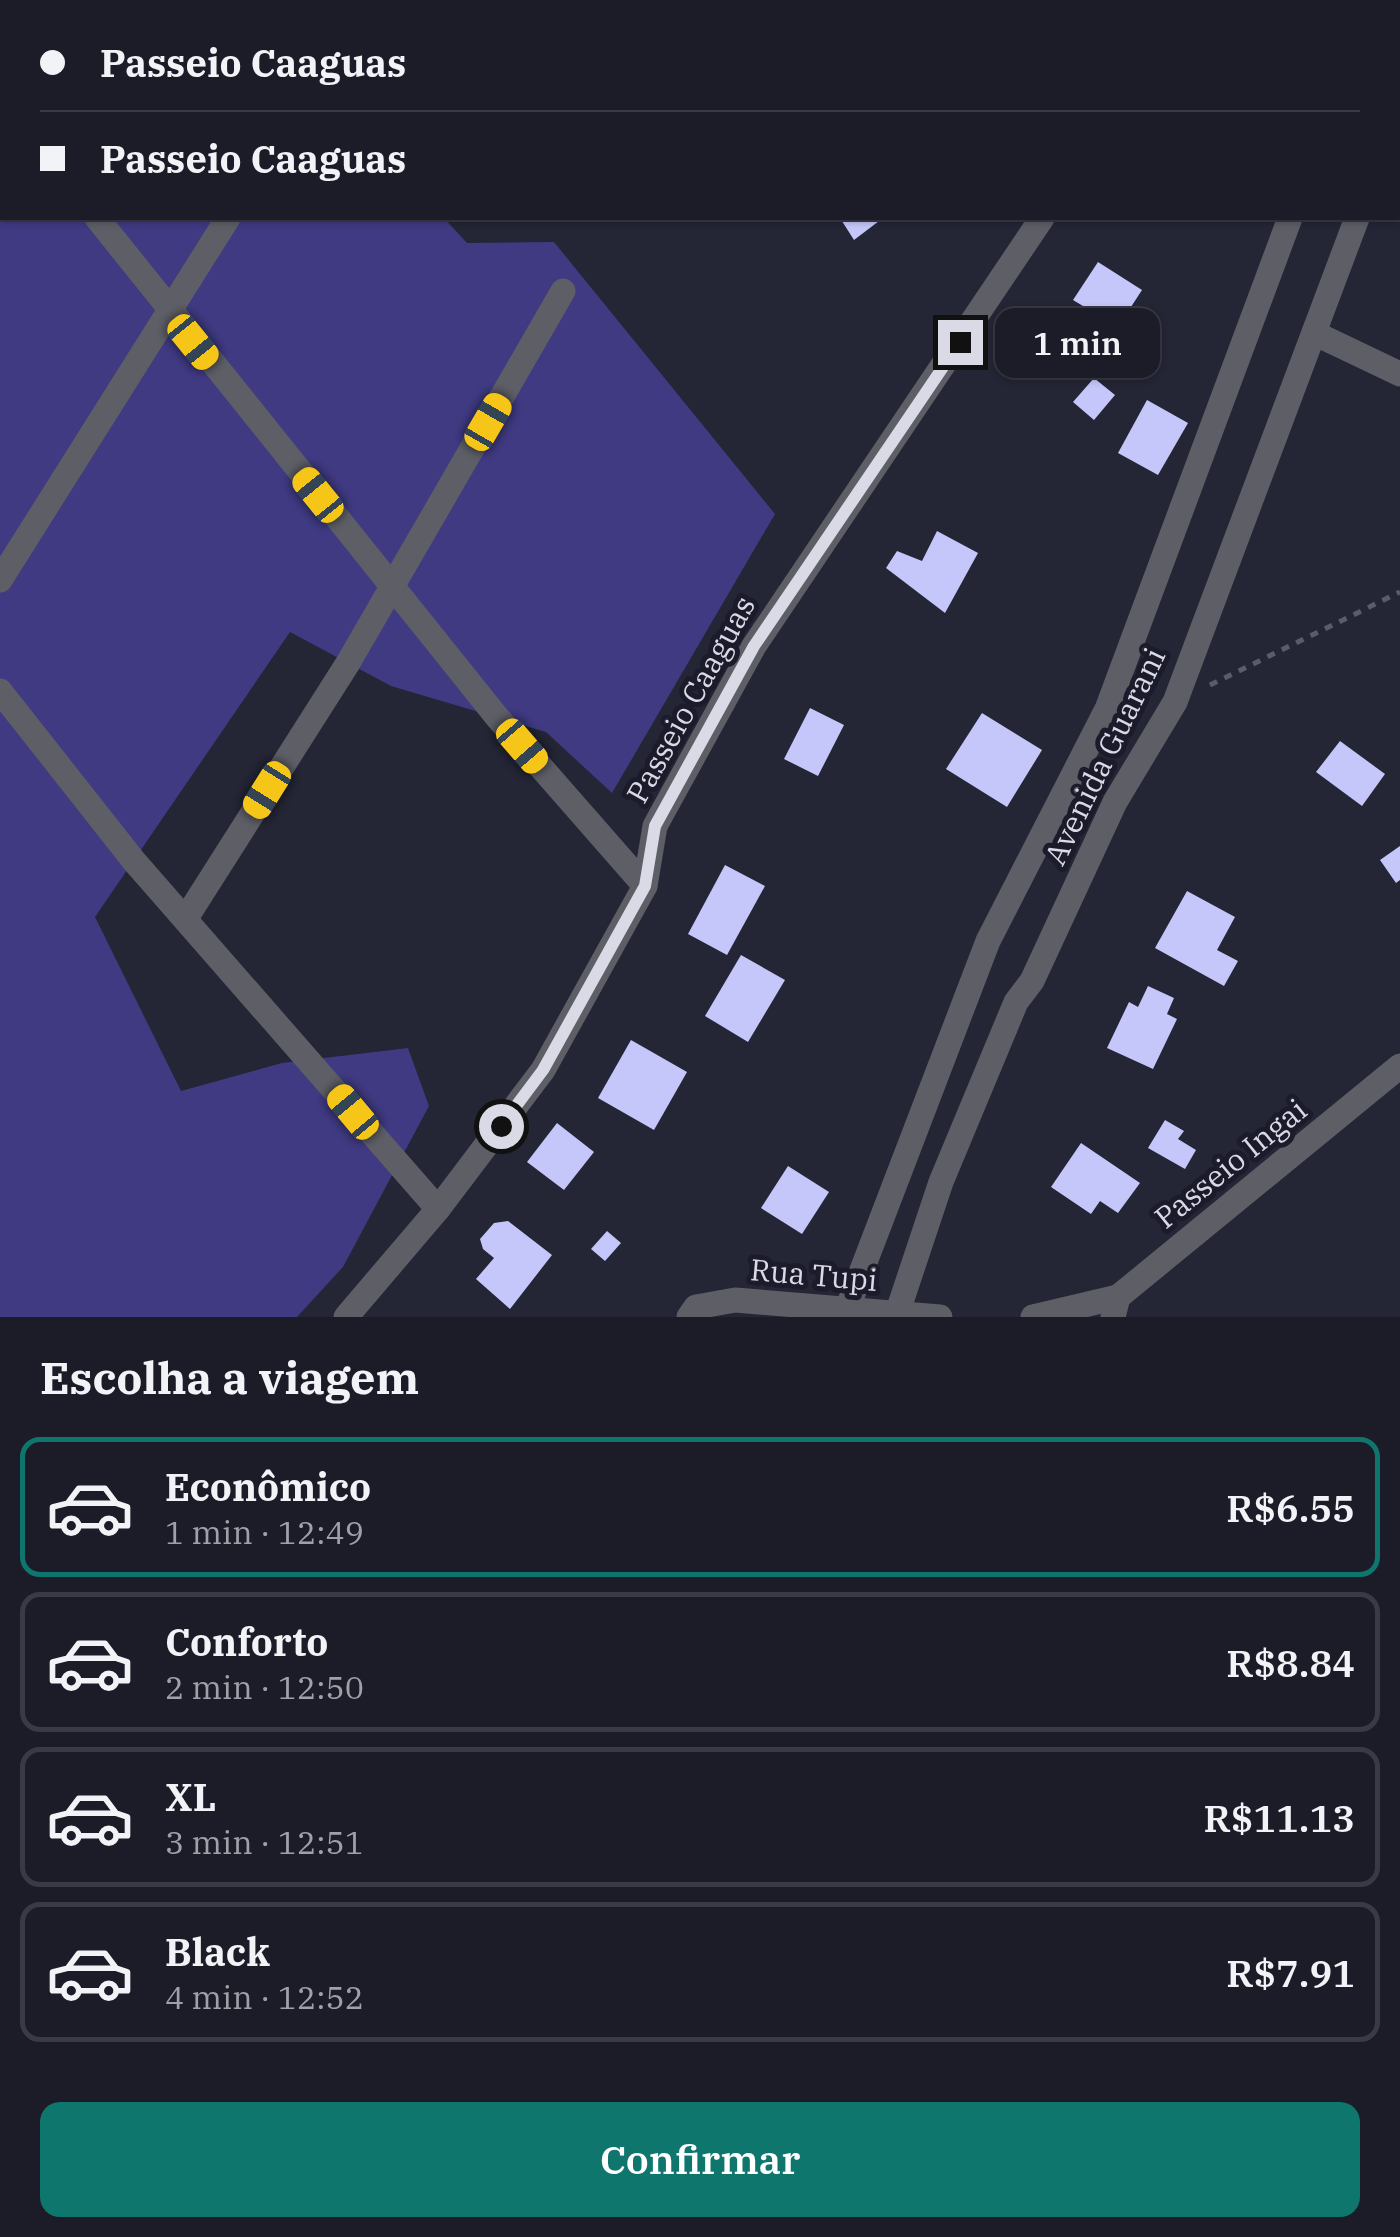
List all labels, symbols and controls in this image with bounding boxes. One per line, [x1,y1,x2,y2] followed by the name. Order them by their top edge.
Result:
[100,38,406,87] text: Passeio Caaguas
[100,134,406,183] text: Passeio Caaguas
[995,307,1160,377] callout: 1 min
[162,309,224,375] car
[938,320,983,365] route end
[1033,322,1122,364] text: 1 min
[460,389,516,455] car
[287,462,349,528] car
[617,589,763,809] street label: Passeio Caaguas
[1035,641,1173,871] street label: Avenida Guarani
[491,714,553,778] car
[238,757,296,823] car
[322,1079,384,1145] car
[1146,1090,1314,1236] street label: Passeio Ingai
[479,1104,524,1149] route start
[749,1249,879,1299] street label: Rua Tupi
[40,1348,419,1406] text: Escolha a viagem
[45,1462,135,1552] icon: car
[165,1462,371,1511] text: Econômico
[1226,1483,1355,1532] text: R$6.55
[165,1511,364,1553] text: 1 min · 12:49
[45,1617,135,1707] icon: car
[165,1617,328,1666] text: Conforto
[1226,1638,1355,1687] text: R$8.84
[165,1666,364,1708] text: 2 min · 12:50
[45,1772,135,1862] icon: car
[165,1772,216,1821] text: XL
[1203,1793,1355,1842] text: R$11.13
[165,1821,364,1863] text: 3 min · 12:51
[45,1927,135,2017] icon: car
[165,1927,270,1976] text: Black
[1226,1948,1355,1997] text: R$7.91
[165,1976,364,2018] text: 4 min · 12:52
[40,2102,1360,2217] button: Confirmar

